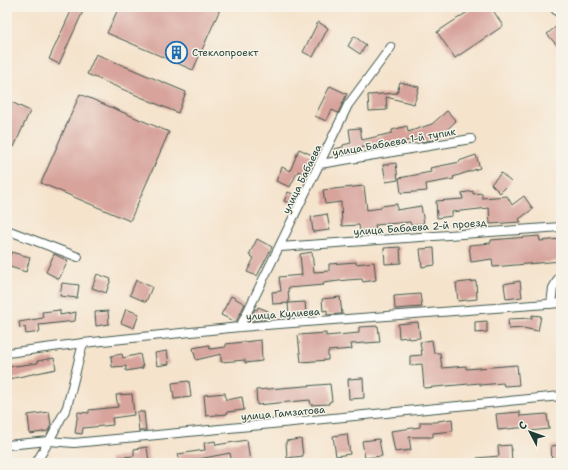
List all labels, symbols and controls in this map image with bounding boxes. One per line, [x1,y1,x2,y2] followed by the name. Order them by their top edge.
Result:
[163,39,189,65] building icon: Стеклопроект
[192,46,259,59] place label: Стеклопроект
[331,125,457,159] street label: улица Бабаева 1-й тупик
[280,142,325,216] street label: улица Бабаева
[353,216,488,238] street label: улица Бабаева 2-й проезд
[245,305,321,323] street label: улица Кулиева
[240,403,326,423] street label: улица Гамзатова
[510,412,550,452] north arrow
[515,418,531,433] text: С

